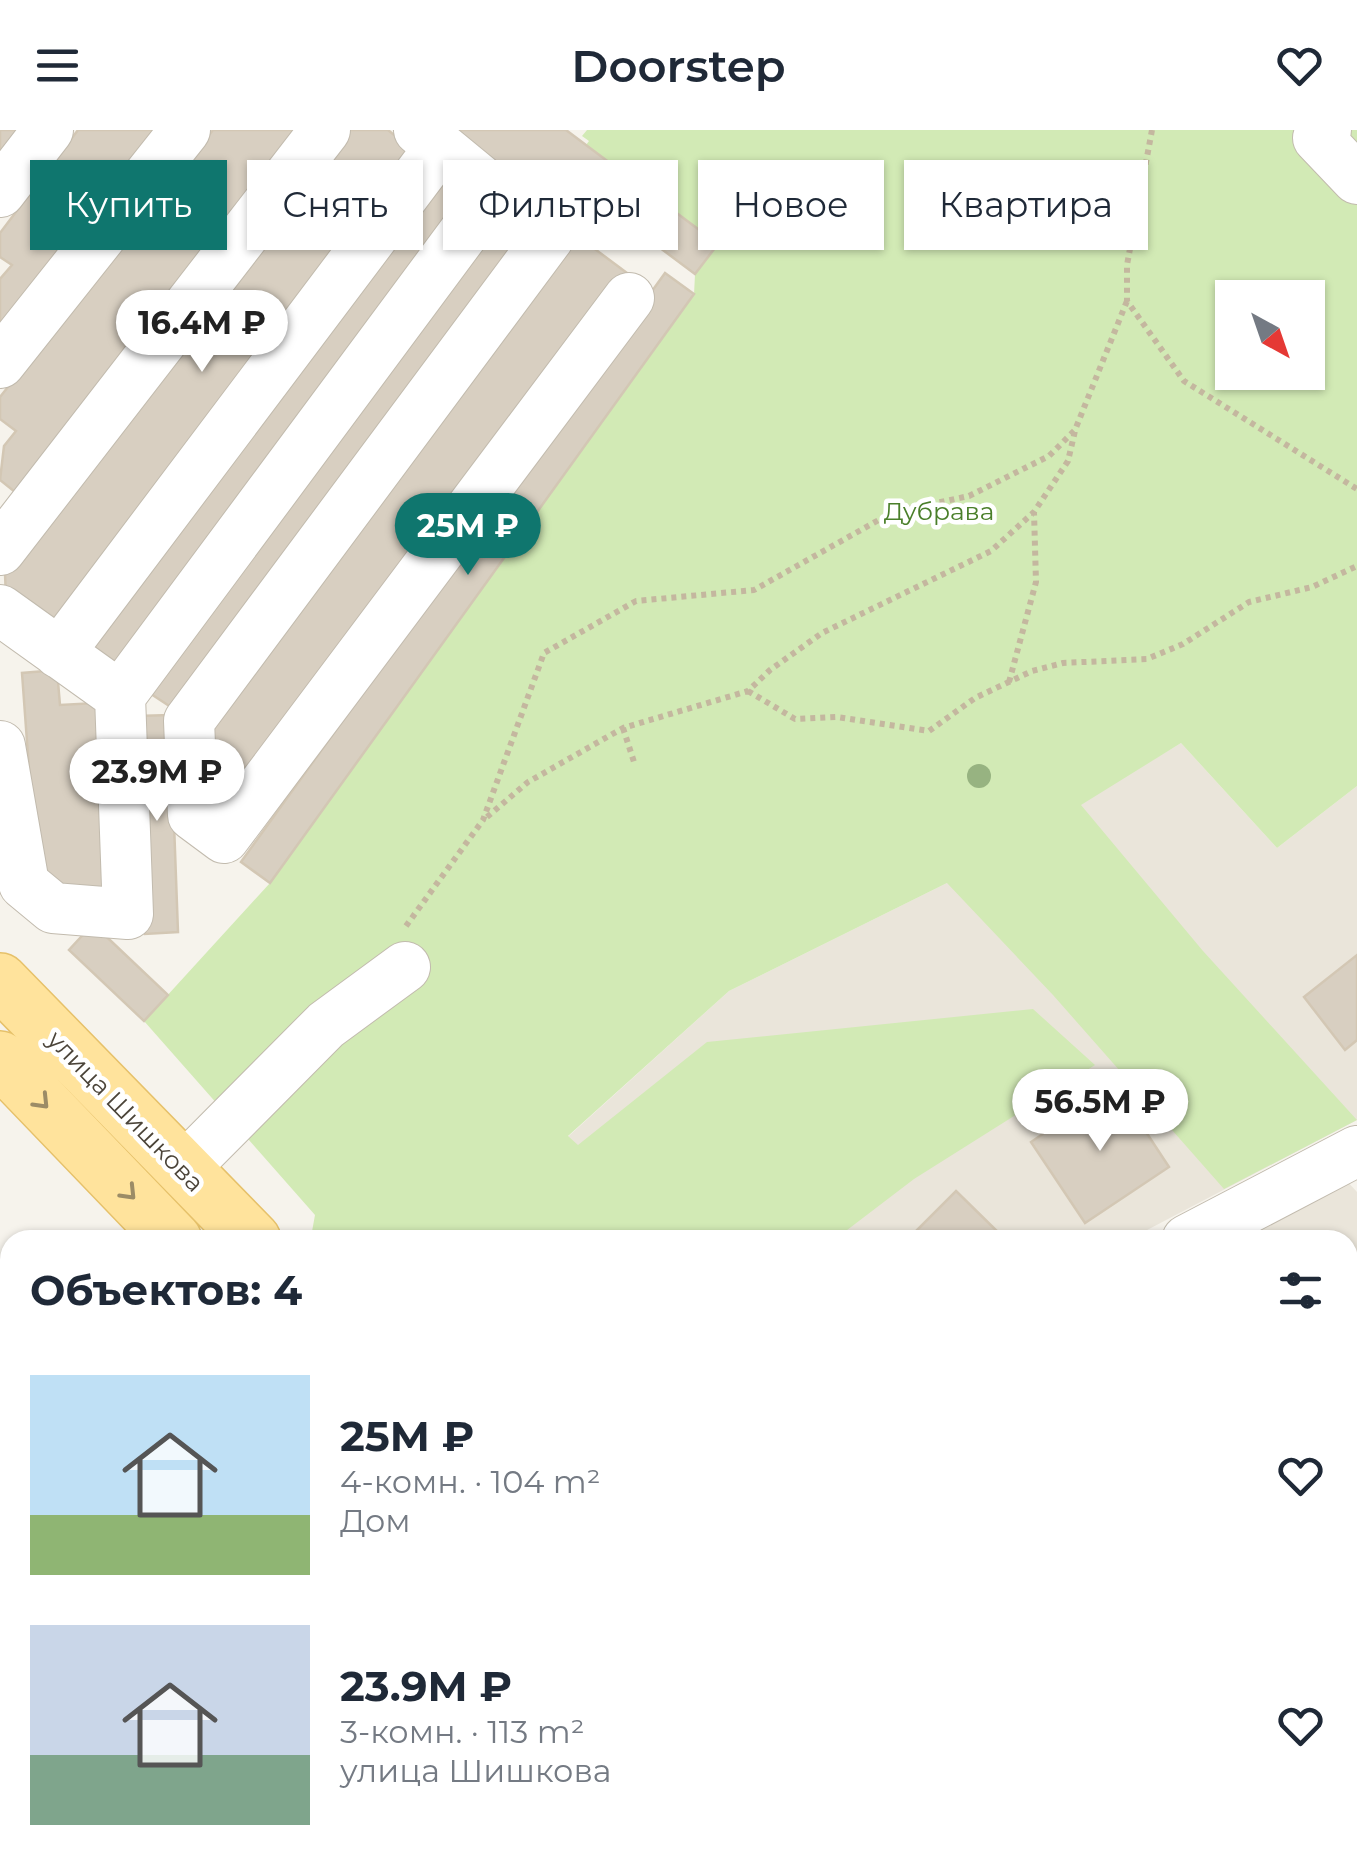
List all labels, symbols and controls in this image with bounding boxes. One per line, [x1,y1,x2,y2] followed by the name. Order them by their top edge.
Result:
[30,38,85,93] icon: menu
[571,38,786,93] text: Doorstep
[1272,38,1327,93] icon: heart
[30,160,227,250] chip: Купить
[247,160,423,250] chip: Снять
[443,160,678,250] chip: Фильтры
[698,160,884,250] chip: Новое
[904,160,1148,250] chip: Квартира
[1215,280,1325,390] north arrow
[1215,280,1325,390] map controls
[110,290,294,375] pin: 16.4M ₽
[138,303,266,342] text: 16.4M ₽
[398,493,538,578] pin: 25M ₽
[884,496,994,526] park label: Дубрава
[417,506,519,545] text: 25M ₽
[65,739,249,824] pin: 23.9M ₽
[91,752,223,791] text: 23.9M ₽
[41,1024,210,1198] street label: улица Шишкова
[1008,1069,1192,1154] pin: 56.5M ₽
[1034,1082,1166,1121] text: 56.5M ₽
[30,1091,48,1109] one-way arrow
[117,1181,135,1199] one-way arrow
[1273,1263,1328,1318] icon: filters
[30,1264,302,1316] text: Объектов: 4
[340,1410,474,1462] text: 25M ₽
[110,1415,230,1535] icon: home
[1273,1448,1328,1503] icon: heart
[340,1462,601,1501] text: 4-комн. · 104 m²
[340,1501,411,1540] text: Дом
[340,1660,512,1712] text: 23.9M ₽
[110,1665,230,1785] icon: home
[1273,1698,1328,1753] icon: heart
[340,1712,584,1751] text: 3-комн. · 113 m²
[340,1751,612,1790] text: улица Шишкова

